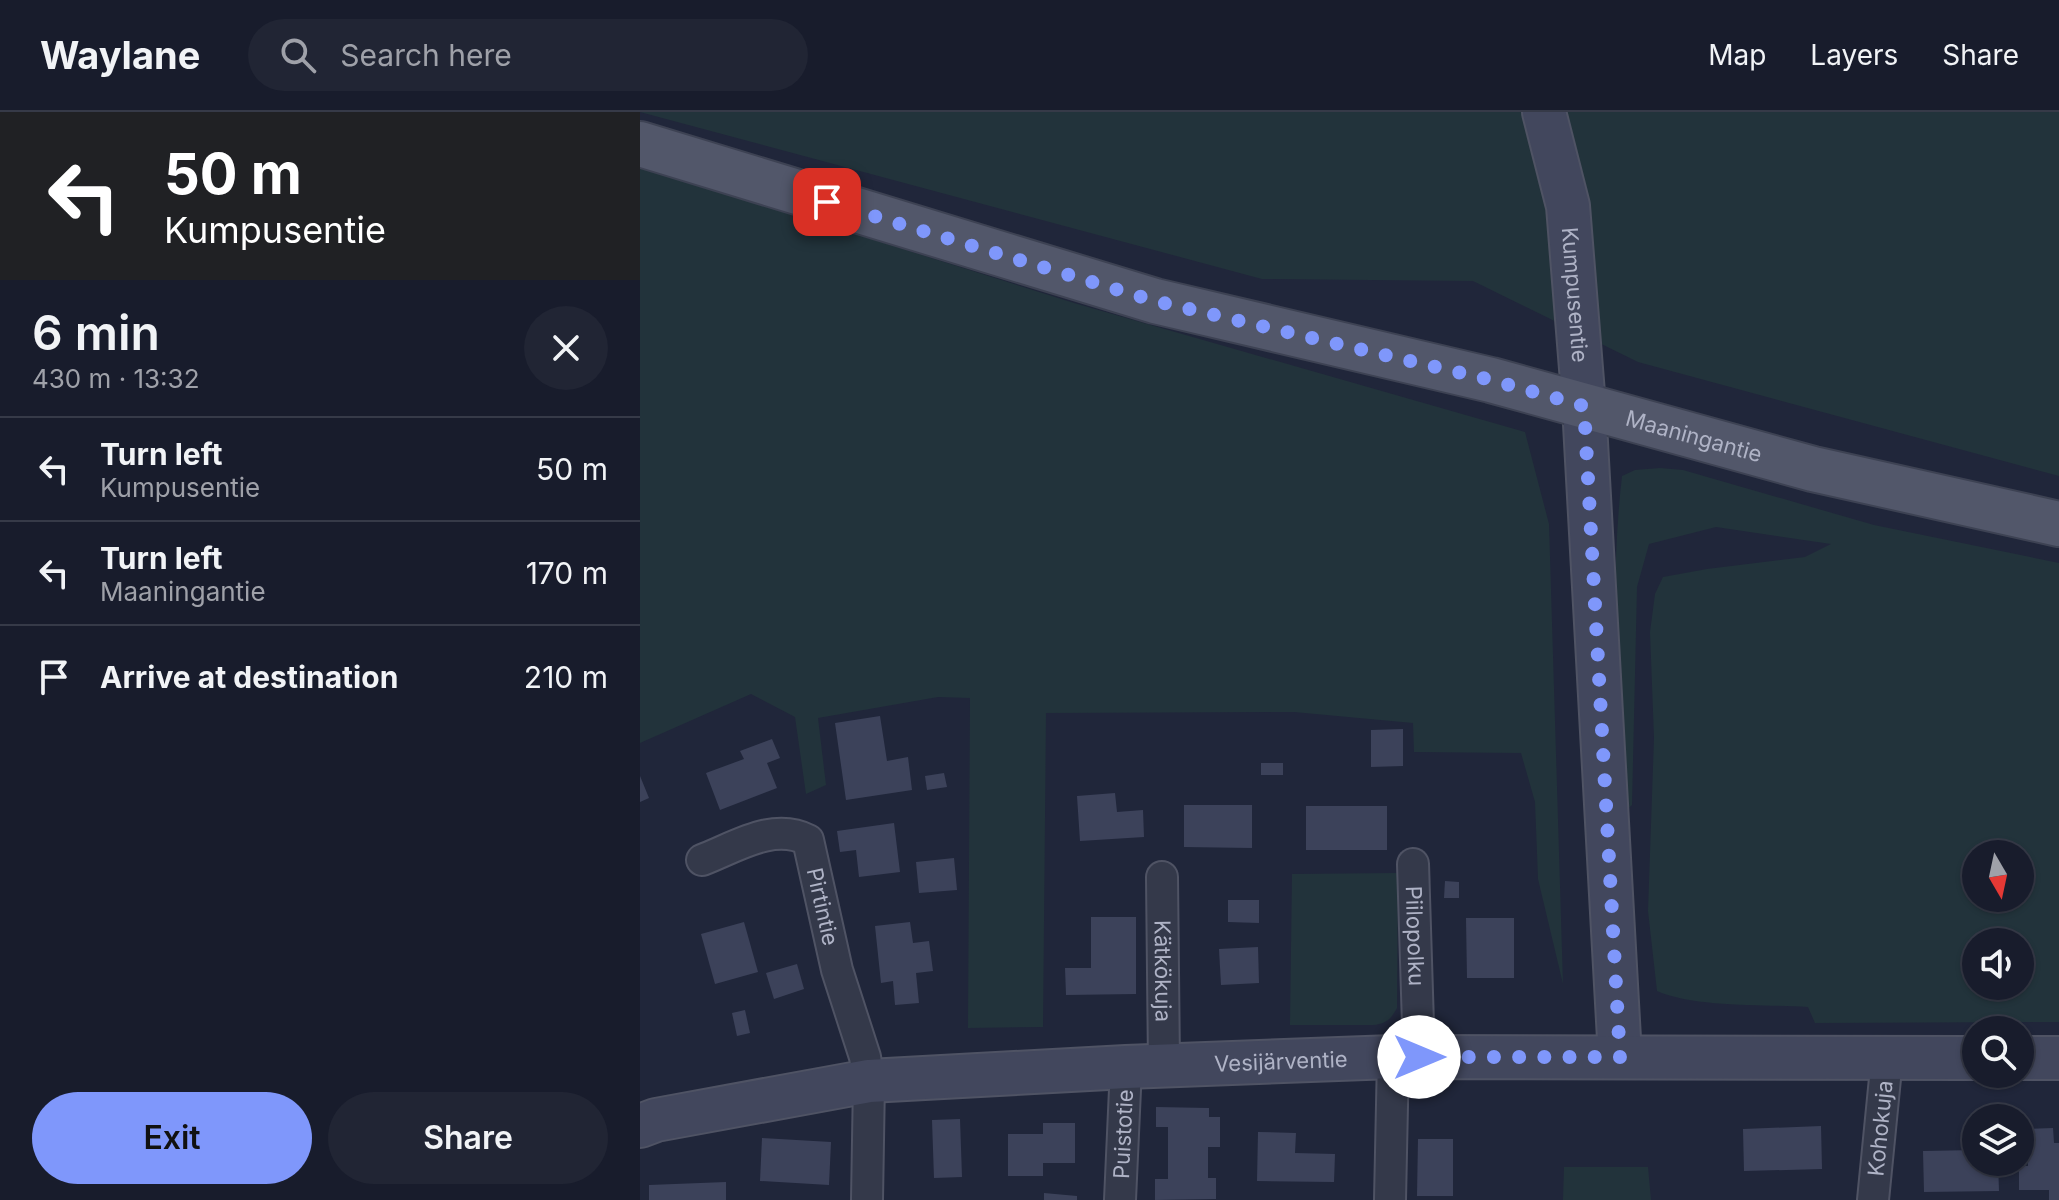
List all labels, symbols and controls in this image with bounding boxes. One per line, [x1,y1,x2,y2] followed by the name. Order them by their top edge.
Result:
[248,19,808,91] search box
[40,32,200,78] text: Waylane
[276,33,320,77] icon: search
[340,37,512,73] text: Search here
[1708,38,1766,72] text: Map
[1810,38,1898,72] text: Layers
[1942,38,2019,72] text: Share
[164,140,302,208] text: 50 m
[32,144,136,248] icon: left
[793,168,861,236] pin
[805,180,849,224] icon: arrive
[164,208,386,252] text: Kumpusentie
[1557,226,1593,363] street label: Kumpusentie
[32,303,160,362] text: 6 min
[524,306,608,390] button: close
[32,363,200,394] text: 430 m · 13:32
[1623,405,1765,467] street label: Maaningantie
[100,436,222,472] text: Turn left
[32,447,76,491] icon: left
[536,451,608,487] text: 50 m
[100,472,260,503] text: Kumpusentie
[100,540,222,576] text: Turn left
[32,551,76,595] icon: left
[526,555,608,591] text: 170 m
[100,576,266,607] text: Maaningantie
[32,655,76,699] icon: arrive
[100,659,398,695] text: Arrive at destination
[524,659,608,695] text: 210 m
[1962,840,2034,912] north arrow
[1962,840,2034,1176] map controls
[802,865,844,948] street label: Pirtintie
[1401,885,1430,987] street label: Piilopolku
[1149,920,1177,1022] street label: Kätkökuja
[1962,928,2034,1000] button: sound
[1377,1015,1461,1099] position arrow
[1962,1016,2034,1088] button: search
[1214,1046,1348,1077] street label: Vesijärventie
[1862,1079,1898,1177] street label: Kohokuja
[1108,1089,1138,1179] street label: Puistotie
[32,1092,312,1184] button: Exit
[328,1092,608,1184] button: Share
[1962,1104,2034,1176] button: layers

